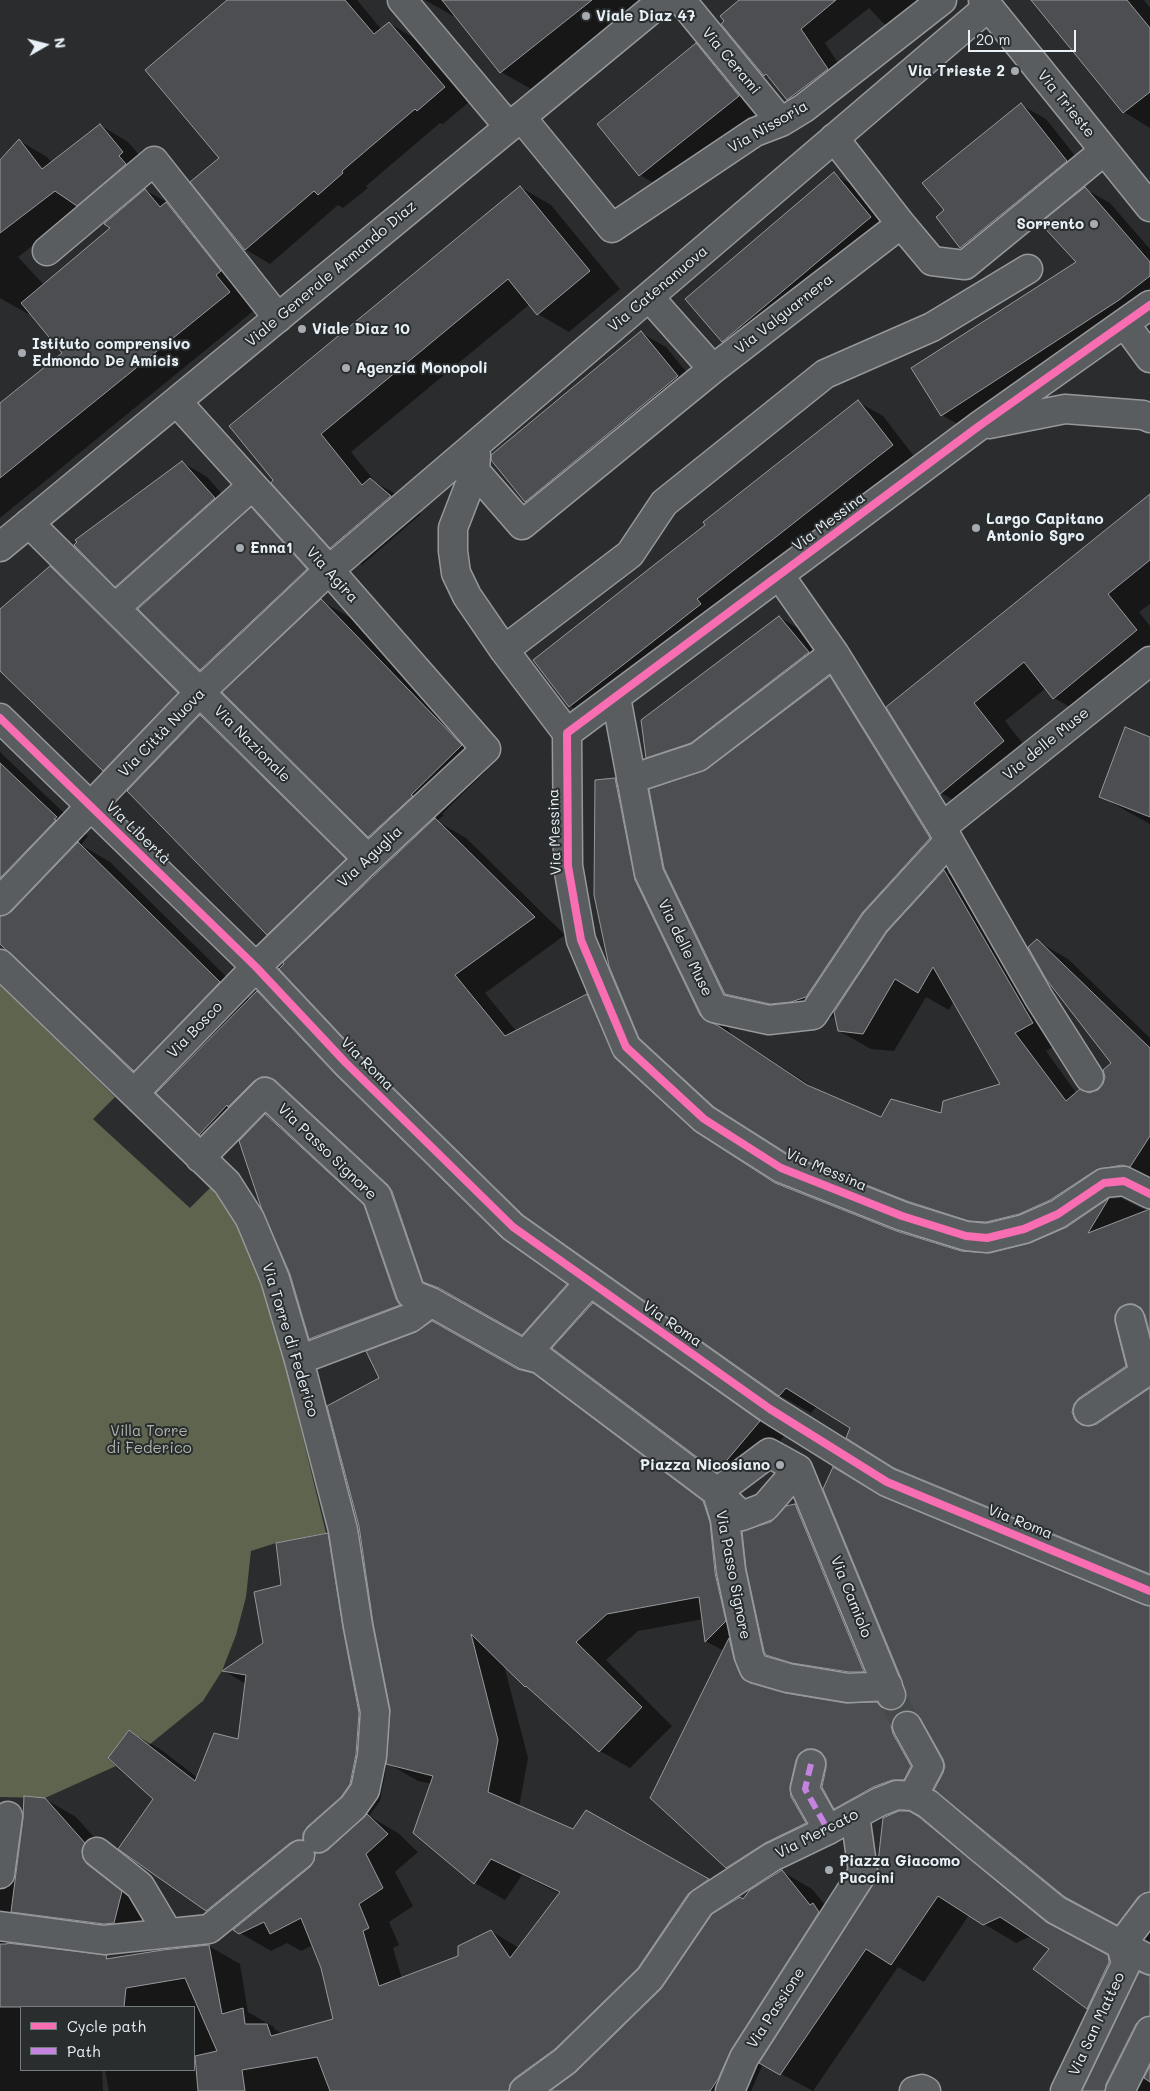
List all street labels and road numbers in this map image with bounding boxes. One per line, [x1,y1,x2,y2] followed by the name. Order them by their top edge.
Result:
[698,24,764,98] street label: Via Cerami
[1033,67,1099,141] street label: Via Trieste
[725,97,811,157] street label: Via Nissoria
[242,197,420,351] street label: Viale Generale Armando Diaz
[604,242,712,336] street label: Via Catenanuova
[731,270,837,358] street label: Via Valguarnera
[789,489,869,555] street label: Via Messina
[302,543,362,607] street label: Via Agira
[115,685,209,781] street label: Via Città Nuova
[210,702,294,786] street label: Via Nazionale
[999,704,1093,784] street label: Via delle Muse
[544,788,566,876] street label: Via Messina
[102,798,174,868] street label: Via Libertà
[334,822,406,892] street label: Via Aguglia
[654,897,716,999] street label: Via delle Muse
[164,998,226,1062] street label: Via Bosco
[337,1034,397,1094] street label: Via Roma
[274,1100,380,1204] street label: Via Passo Signore
[783,1145,869,1195] street label: Via Messina
[258,1261,322,1419] street label: Via Torre di Federico
[639,1297,705,1351] street label: Via Roma
[985,1501,1055,1543] street label: Via Roma
[712,1509,754,1641] street label: Via Passo Signore
[826,1554,876,1640] street label: Via Camiolo
[772,1805,862,1863] street label: Via Mercato
[743,1964,809,2052] street label: Via Passione
[1065,1969,1129,2079] street label: Via San Matteo

